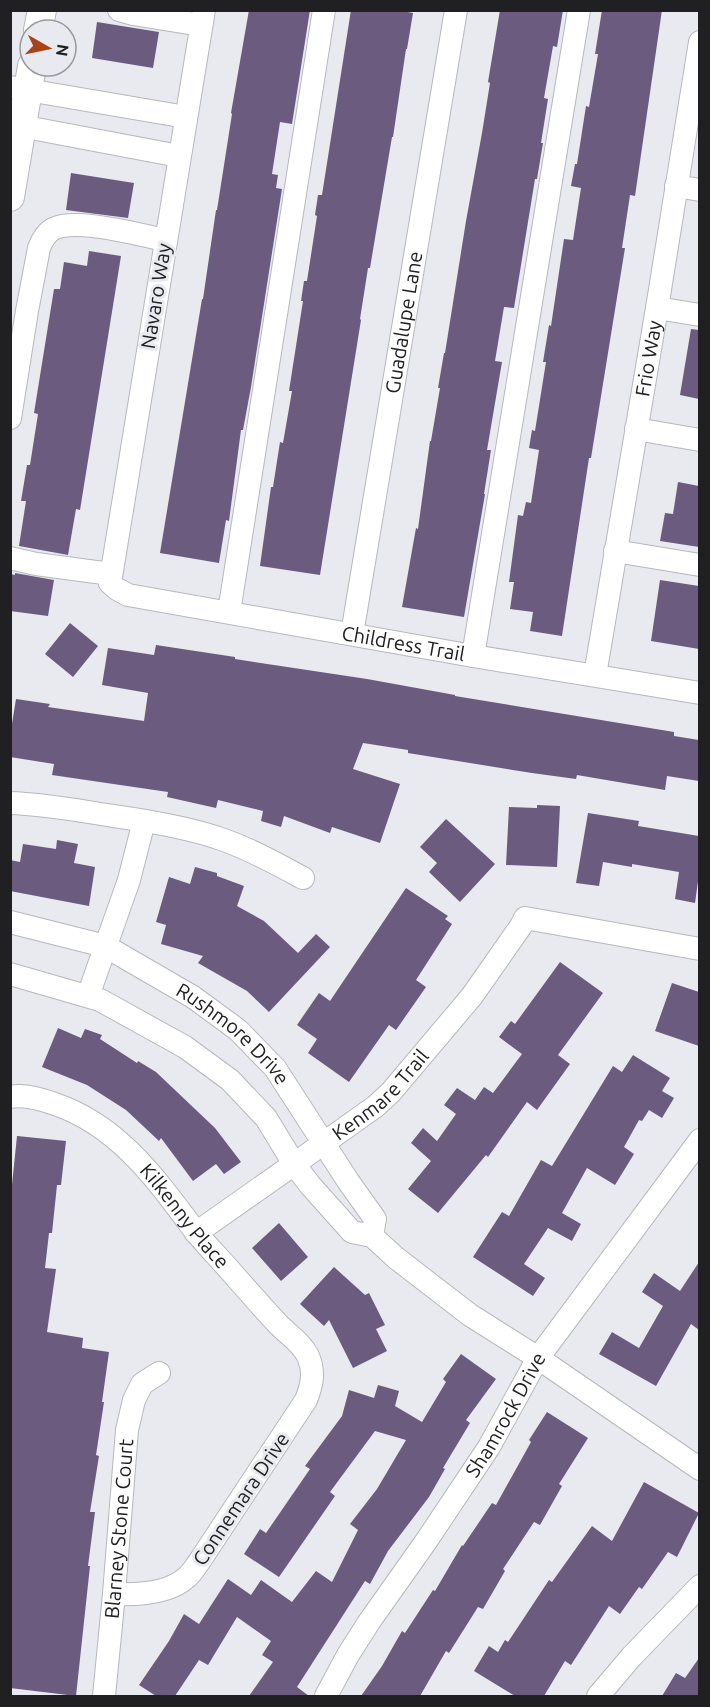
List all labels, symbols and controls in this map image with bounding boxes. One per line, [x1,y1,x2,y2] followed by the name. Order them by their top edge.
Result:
[18,18,78,78] north arrow
[53,43,73,58] text: N
[136,241,175,350] street label: Navaro Way
[380,249,427,395] street label: Guadalupe Lane
[630,318,666,398] street label: Frio Way
[340,621,467,665] street label: Childress Trail
[172,978,294,1088] street label: Rushmore Drive
[327,1045,433,1145] street label: Kenmare Trail
[136,1158,234,1273] street label: Kilkenny Place
[460,1348,550,1481] street label: Shamrock Drive
[188,1428,293,1569] street label: Connemara Drive
[100,1438,137,1620] street label: Blarney Stone Court

